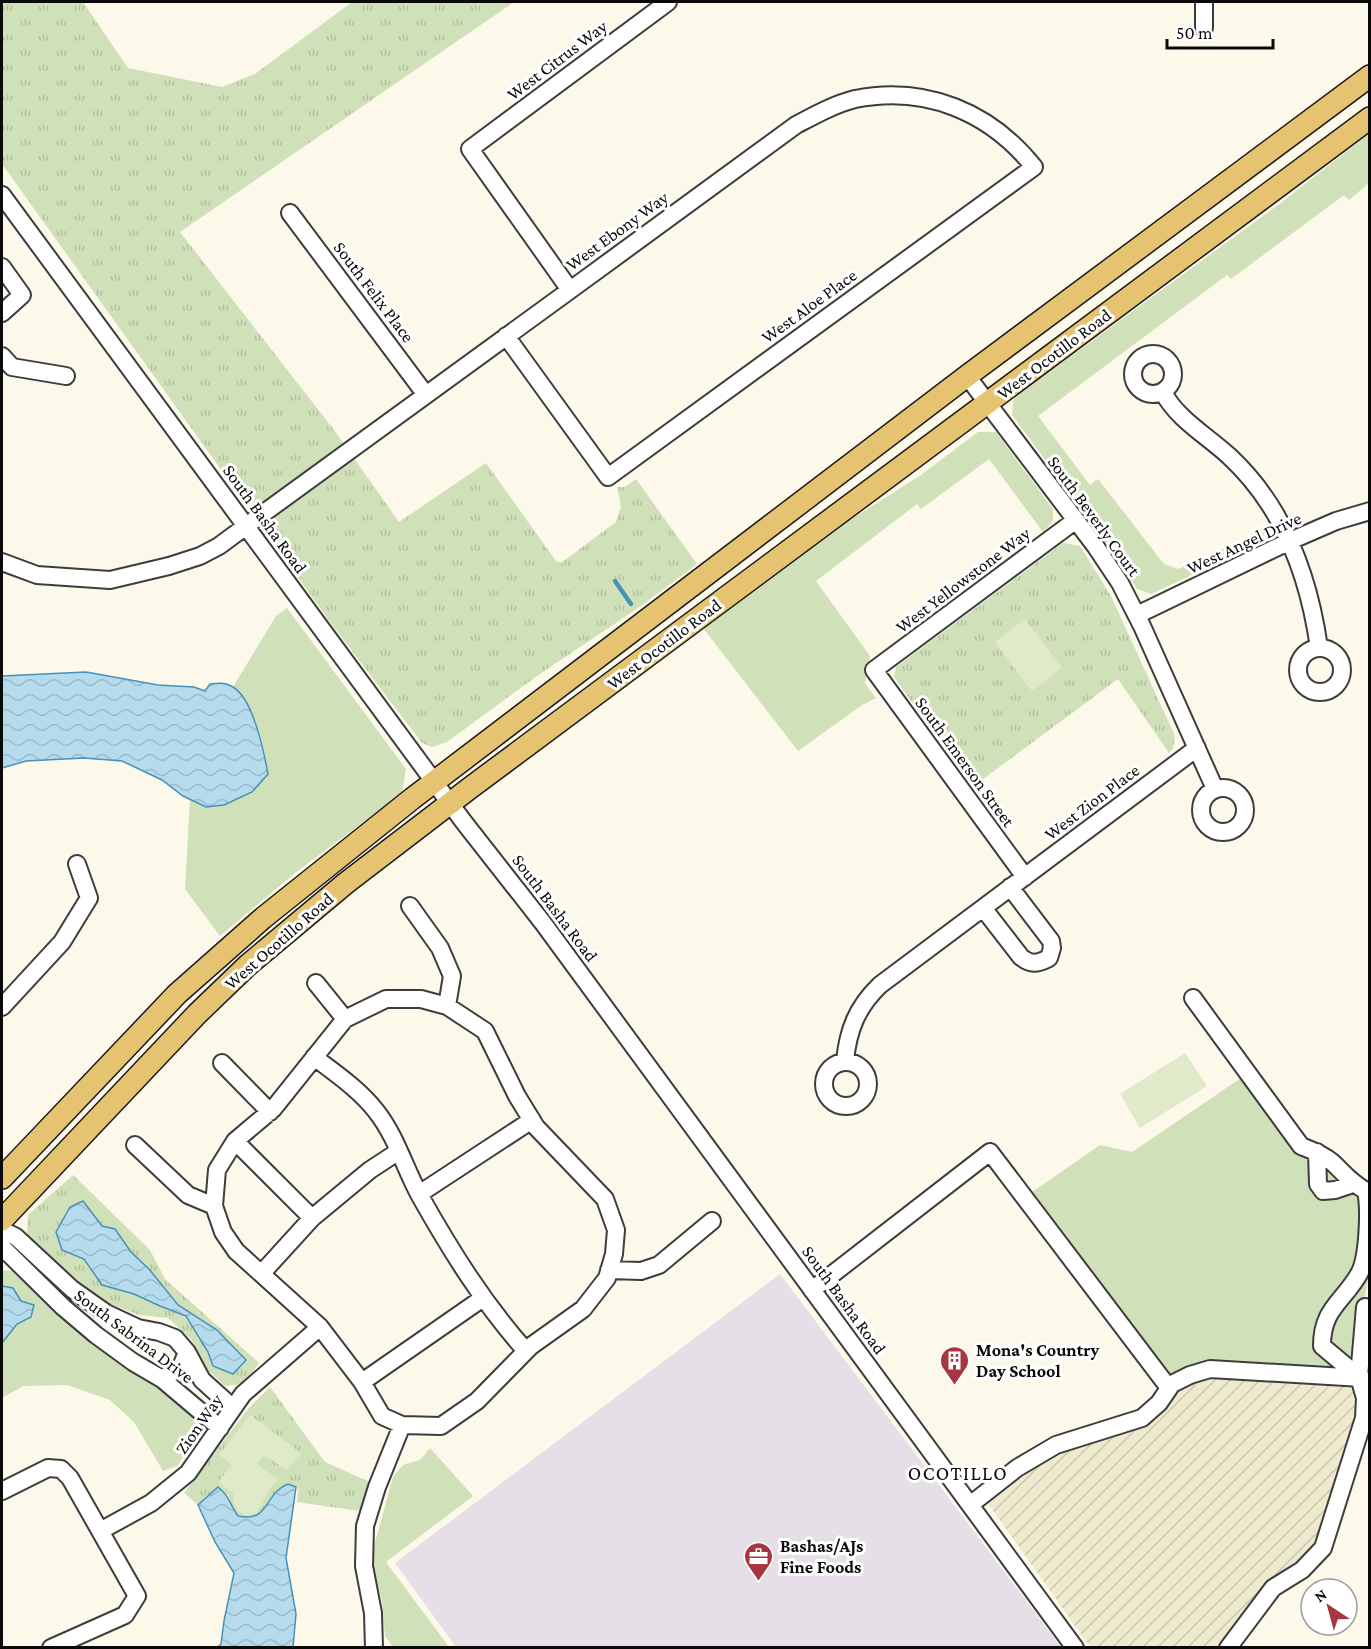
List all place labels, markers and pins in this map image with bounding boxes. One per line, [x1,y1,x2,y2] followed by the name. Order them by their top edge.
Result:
[976,1340,1100,1381] place label: Mona's Country Day School
[939,1344,971,1386] building icon: Mona's Country Day School
[780,1536,863,1577] place label: Bashas/AJs Fine Foods
[743,1540,775,1582] office icon: Bashas/AJs Fine Foods

